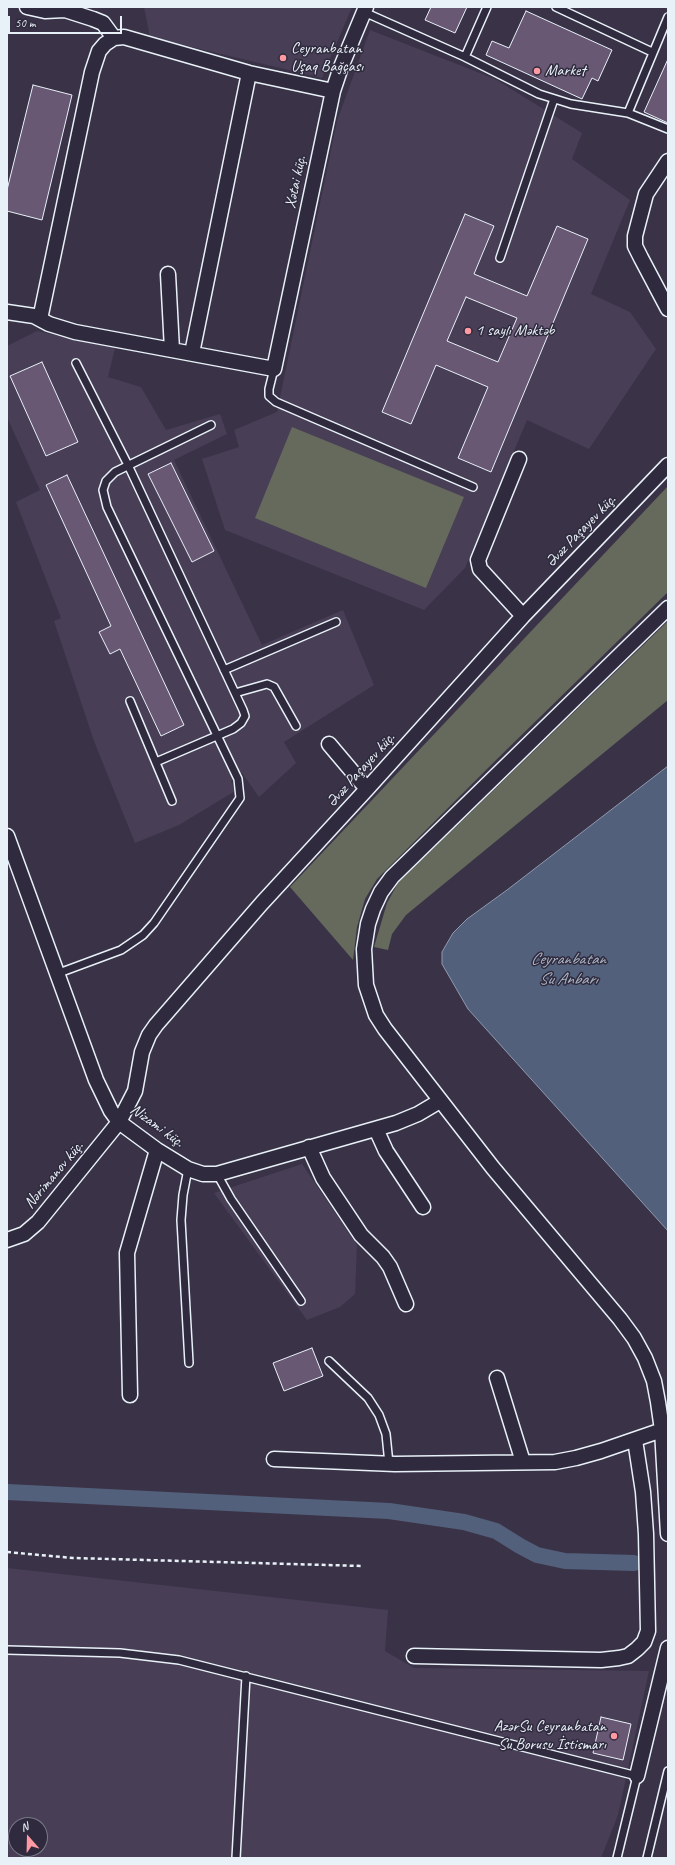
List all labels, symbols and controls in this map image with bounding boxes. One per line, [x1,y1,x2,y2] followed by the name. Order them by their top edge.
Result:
[10,8,124,34] scale bar
[15,15,35,31] text: 50 m
[291,39,363,77] place label: Ceyranbatan Uşaq Bağçası
[278,53,288,63] marker: Ceyranbatan Uşaq Bağçası
[545,61,586,81] place label: Market
[532,66,542,76] marker: Market
[281,154,311,210] street label: Xətai küç.
[476,321,555,341] place label: 1 saylı Məktəb
[463,326,473,336] marker: 1 saylı Məktəb
[542,491,620,571] street label: Əvəz Paşayev küç.
[323,729,399,811] street label: Əvəz Paşayev küç.
[530,950,606,990] water label: Ceyranbatan Su Anbarı
[126,1100,188,1152] street label: Nizami küç.
[20,1137,88,1213] street label: Nərimanov küç.
[494,1717,606,1755] place label: AzərSu Ceyranbatan Su Borusu İstismarı
[609,1731,619,1741] marker: AzərSu Ceyranbatan Su Borusu İstismarı
[8,1817,48,1857] north arrow
[19,1819,30,1834] text: N

